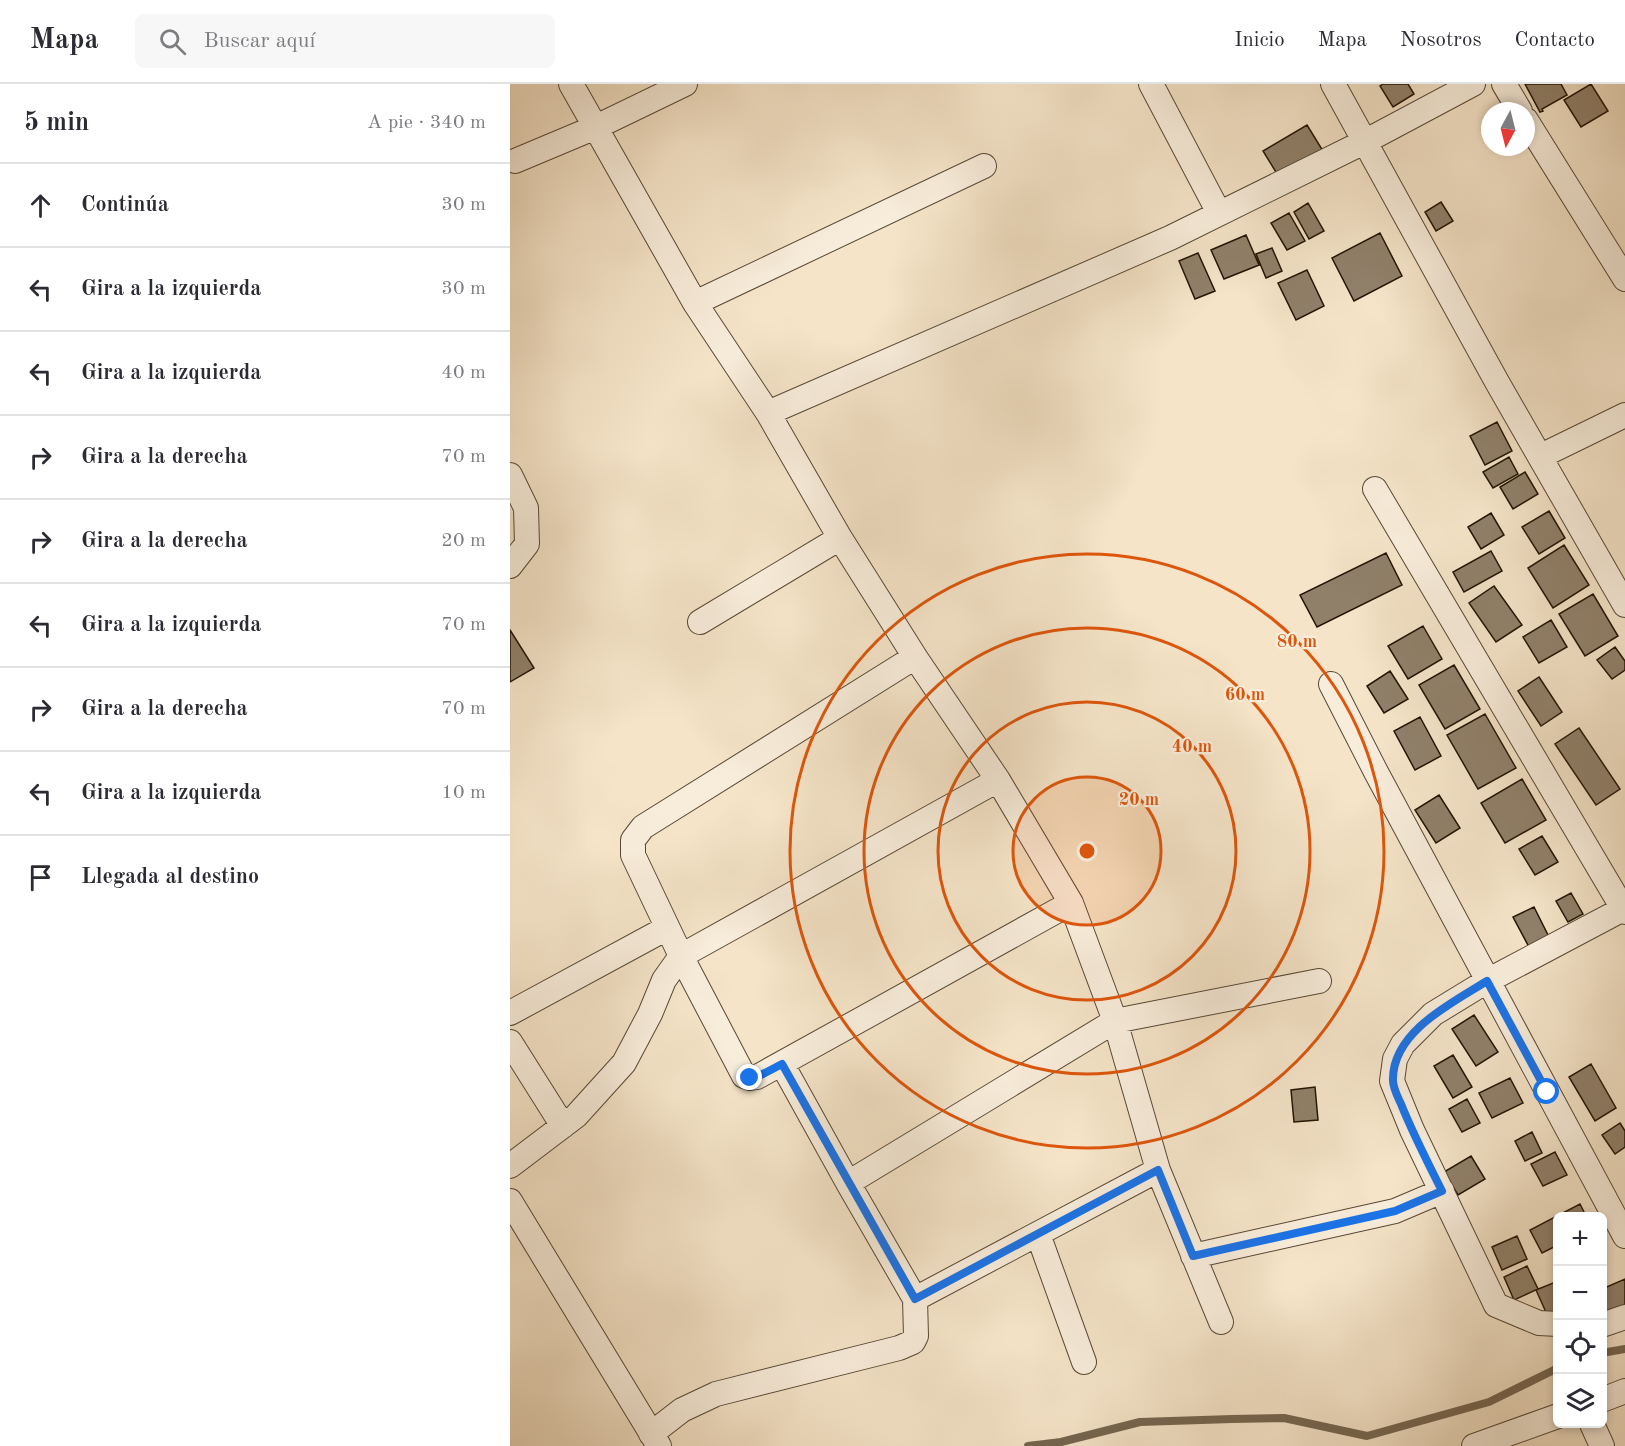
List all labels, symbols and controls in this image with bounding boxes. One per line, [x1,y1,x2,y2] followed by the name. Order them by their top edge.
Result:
[135,14,555,68] search box
[156,25,189,58] icon: search
[30,27,99,55] text: Mapa
[204,30,315,52] text: Buscar aquí
[1234,30,1285,51] text: Inicio
[1318,30,1367,51] text: Mapa
[1400,30,1482,51] text: Nosotros
[1515,30,1595,51] text: Contacto
[1481,102,1535,156] north arrow
[24,110,89,136] text: 5 min
[367,113,486,133] text: A pie · 340 m
[24,189,57,222] icon: ahead
[81,194,169,216] text: Continúa
[441,195,486,215] text: 30 m
[24,273,57,306] icon: left
[81,278,261,300] text: Gira a la izquierda
[441,279,486,299] text: 30 m
[24,357,57,390] icon: left
[81,362,261,384] text: Gira a la izquierda
[441,363,486,383] text: 40 m
[24,441,57,474] icon: right
[81,446,248,468] text: Gira a la derecha
[441,447,486,467] text: 70 m
[24,525,57,558] icon: right
[81,530,248,552] text: Gira a la derecha
[441,531,486,551] text: 20 m
[24,609,57,642] icon: left
[81,614,261,636] text: Gira a la izquierda
[441,615,486,635] text: 70 m
[1277,633,1317,651] text: 80 m
[1225,686,1265,704] text: 60 m
[24,693,57,726] icon: right
[81,698,248,720] text: Gira a la derecha
[441,699,486,719] text: 70 m
[1172,738,1212,756] text: 40 m
[24,777,57,810] icon: left
[81,782,261,804] text: Gira a la izquierda
[441,783,486,803] text: 10 m
[1119,791,1159,809] text: 20 m
[1077,841,1097,861] centre of rings
[24,861,57,894] icon: arrive
[81,866,259,888] text: Llegada al destino
[736,1064,762,1090] route end
[1533,1078,1559,1104] route start
[1553,1212,1607,1428] map controls
[1553,1212,1607,1266] button: +
[1553,1266,1607,1320] button: −
[1553,1320,1607,1374] button: locate
[1553,1374,1607,1428] button: layers

